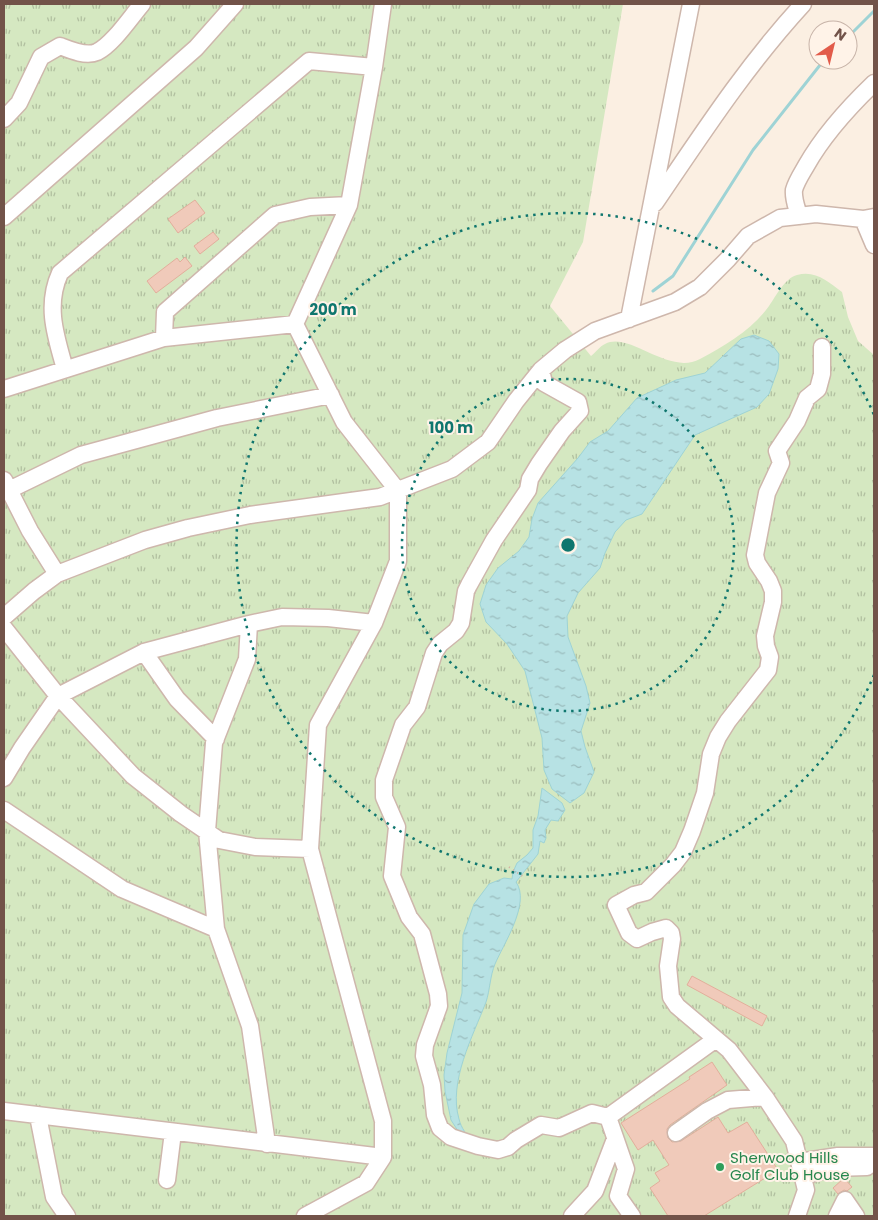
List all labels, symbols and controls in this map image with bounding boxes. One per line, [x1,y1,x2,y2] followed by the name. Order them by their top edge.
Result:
[808,20,858,70] north arrow
[830,23,851,46] text: N
[309,299,357,320] text: 200 m
[429,417,473,438] text: 100 m
[559,536,577,554] centre of rings
[730,1147,850,1185] place label: Sherwood Hills Golf Club House
[714,1161,726,1173] marker: Sherwood Hills Golf Club House

